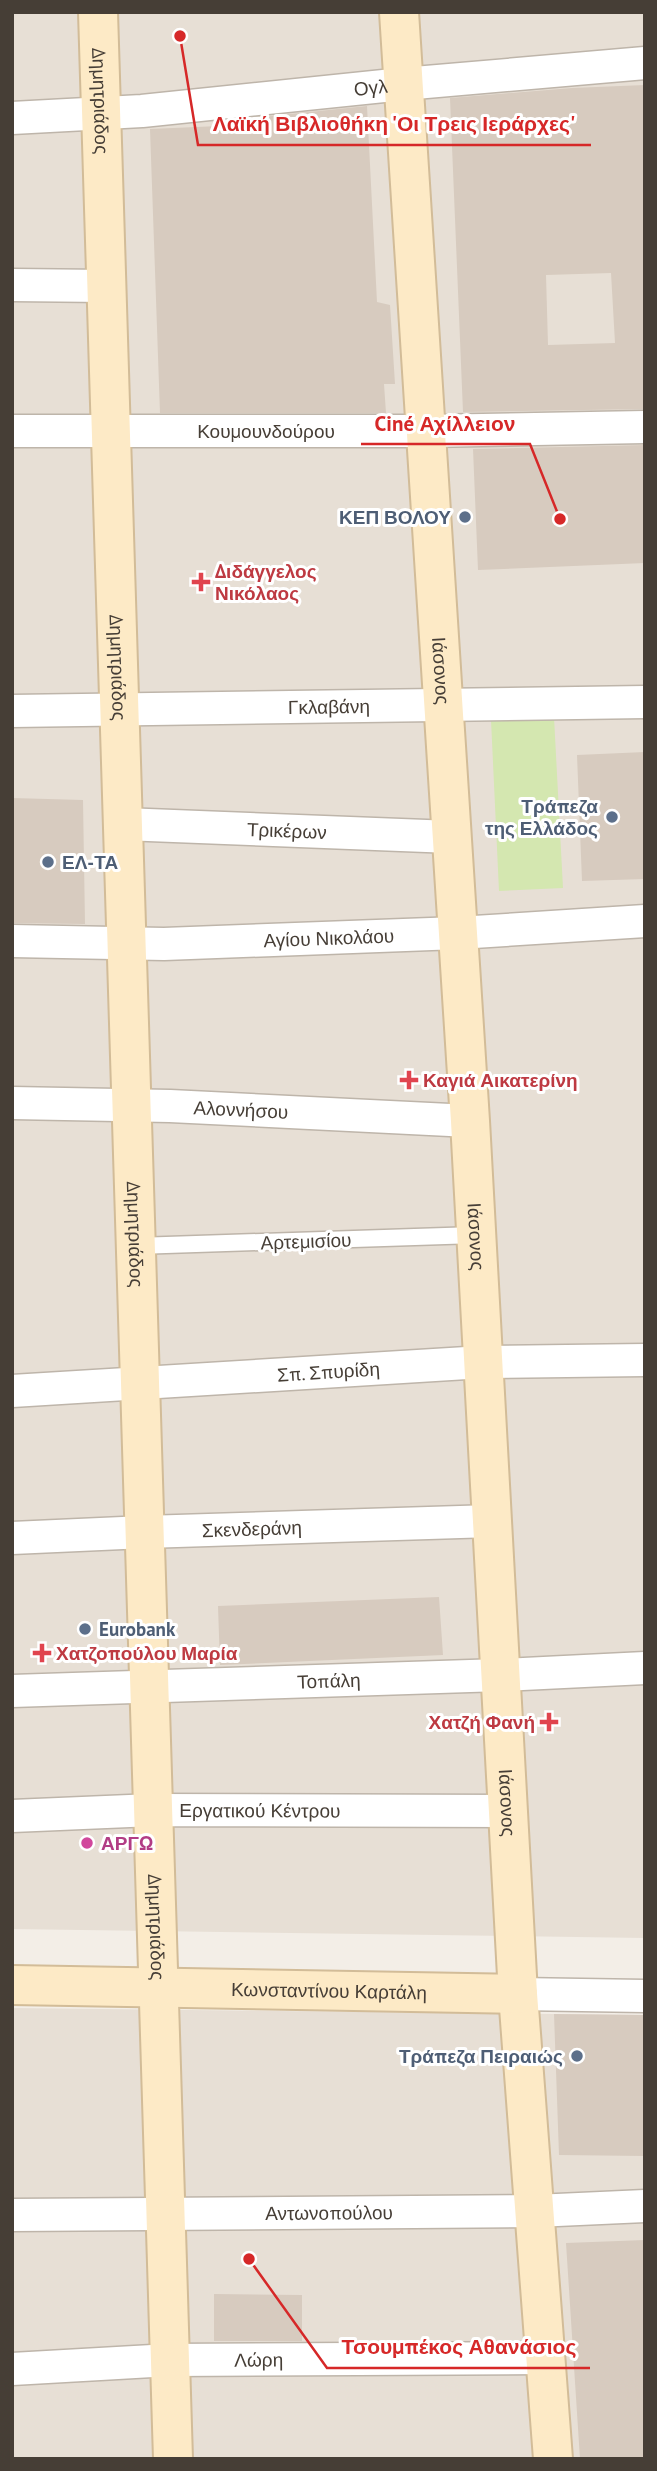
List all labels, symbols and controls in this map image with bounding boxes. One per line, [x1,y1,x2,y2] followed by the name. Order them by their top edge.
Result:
[87,47,114,154] street label: Δημητριάδος
[353,74,389,101] street label: Ογλ
[198,103,591,145] callout: Λαϊκή Βιβλιοθήκη 'Οι Τρεις Ιεράρχες'
[213,110,575,137] text: Λαϊκή Βιβλιοθήκη 'Οι Τρεις Ιεράρχες'
[361,402,530,444] callout: Ciné Αχίλλειον
[375,410,515,437] text: Ciné Αχίλλειον
[197,419,335,443] street label: Κουμουνδούρου
[339,505,451,529] place label: ΚΕΠ ΒΟΛΟΥ
[457,509,473,525] marker: ΚΕΠ ΒΟΛΟΥ
[215,559,317,605] place label: Διδάγγελος Νικόλαος
[193,574,209,590] marker: Διδάγγελος Νικόλαος
[104,614,132,721] street label: Δημητριάδος
[427,636,455,705] street label: Ιάσονος
[288,694,370,719] street label: Γκλαβάνη
[485,794,598,840] place label: Τράπεζα της Ελλάδος
[604,809,620,825] marker: Τράπεζα της Ελλάδος
[247,817,327,844] street label: Τρικέρων
[62,850,118,874] place label: ΕΛ-ΤΑ
[40,854,56,870] marker: ΕΛ-ΤΑ
[263,923,395,952] street label: Αγίου Νικολάου
[423,1068,578,1092] place label: Καγιά Αικατερίνη
[401,1072,417,1088] marker: Καγιά Αικατερίνη
[193,1095,289,1124] street label: Αλοννήσου
[122,1181,149,1288] street label: Δημητριάδος
[463,1202,490,1271] street label: Ιάσονος
[260,1227,352,1255] street label: Αρτεμισίου
[276,1356,381,1387] street label: Σπ. Σπυρίδη
[201,1515,302,1542] street label: Σκενδεράνη
[99,1617,176,1641] place label: Eurobank
[77,1621,93,1637] marker: Eurobank
[56,1641,238,1665] place label: Χατζοπούλου Μαρία
[34,1645,50,1661] marker: Χατζοπούλου Μαρία
[297,1668,361,1694] street label: Τοπάλη
[429,1710,535,1734] place label: Χατζή Φανή
[541,1714,557,1730] marker: Χατζή Φανή
[494,1768,521,1837] street label: Ιάσονος
[179,1798,340,1823] street label: Εργατικού Κέντρου
[101,1831,154,1855] place label: ΑΡΓΩ
[79,1835,95,1851] marker: ΑΡΓΩ
[143,1874,170,1981] street label: Δημητριάδος
[231,1977,427,2004] street label: Κωνσταντίνου Καρτάλη
[399,2044,563,2068] place label: Τράπεζα Πειραιώς
[569,2048,585,2064] marker: Τράπεζα Πειραιώς
[265,2200,393,2225] street label: Αντωνοπούλου
[327,2326,590,2368] callout: Τσουμπέκος Αθανάσιος
[342,2333,576,2360] text: Τσουμπέκος Αθανάσιος
[234,2347,283,2372] street label: Λώρη

